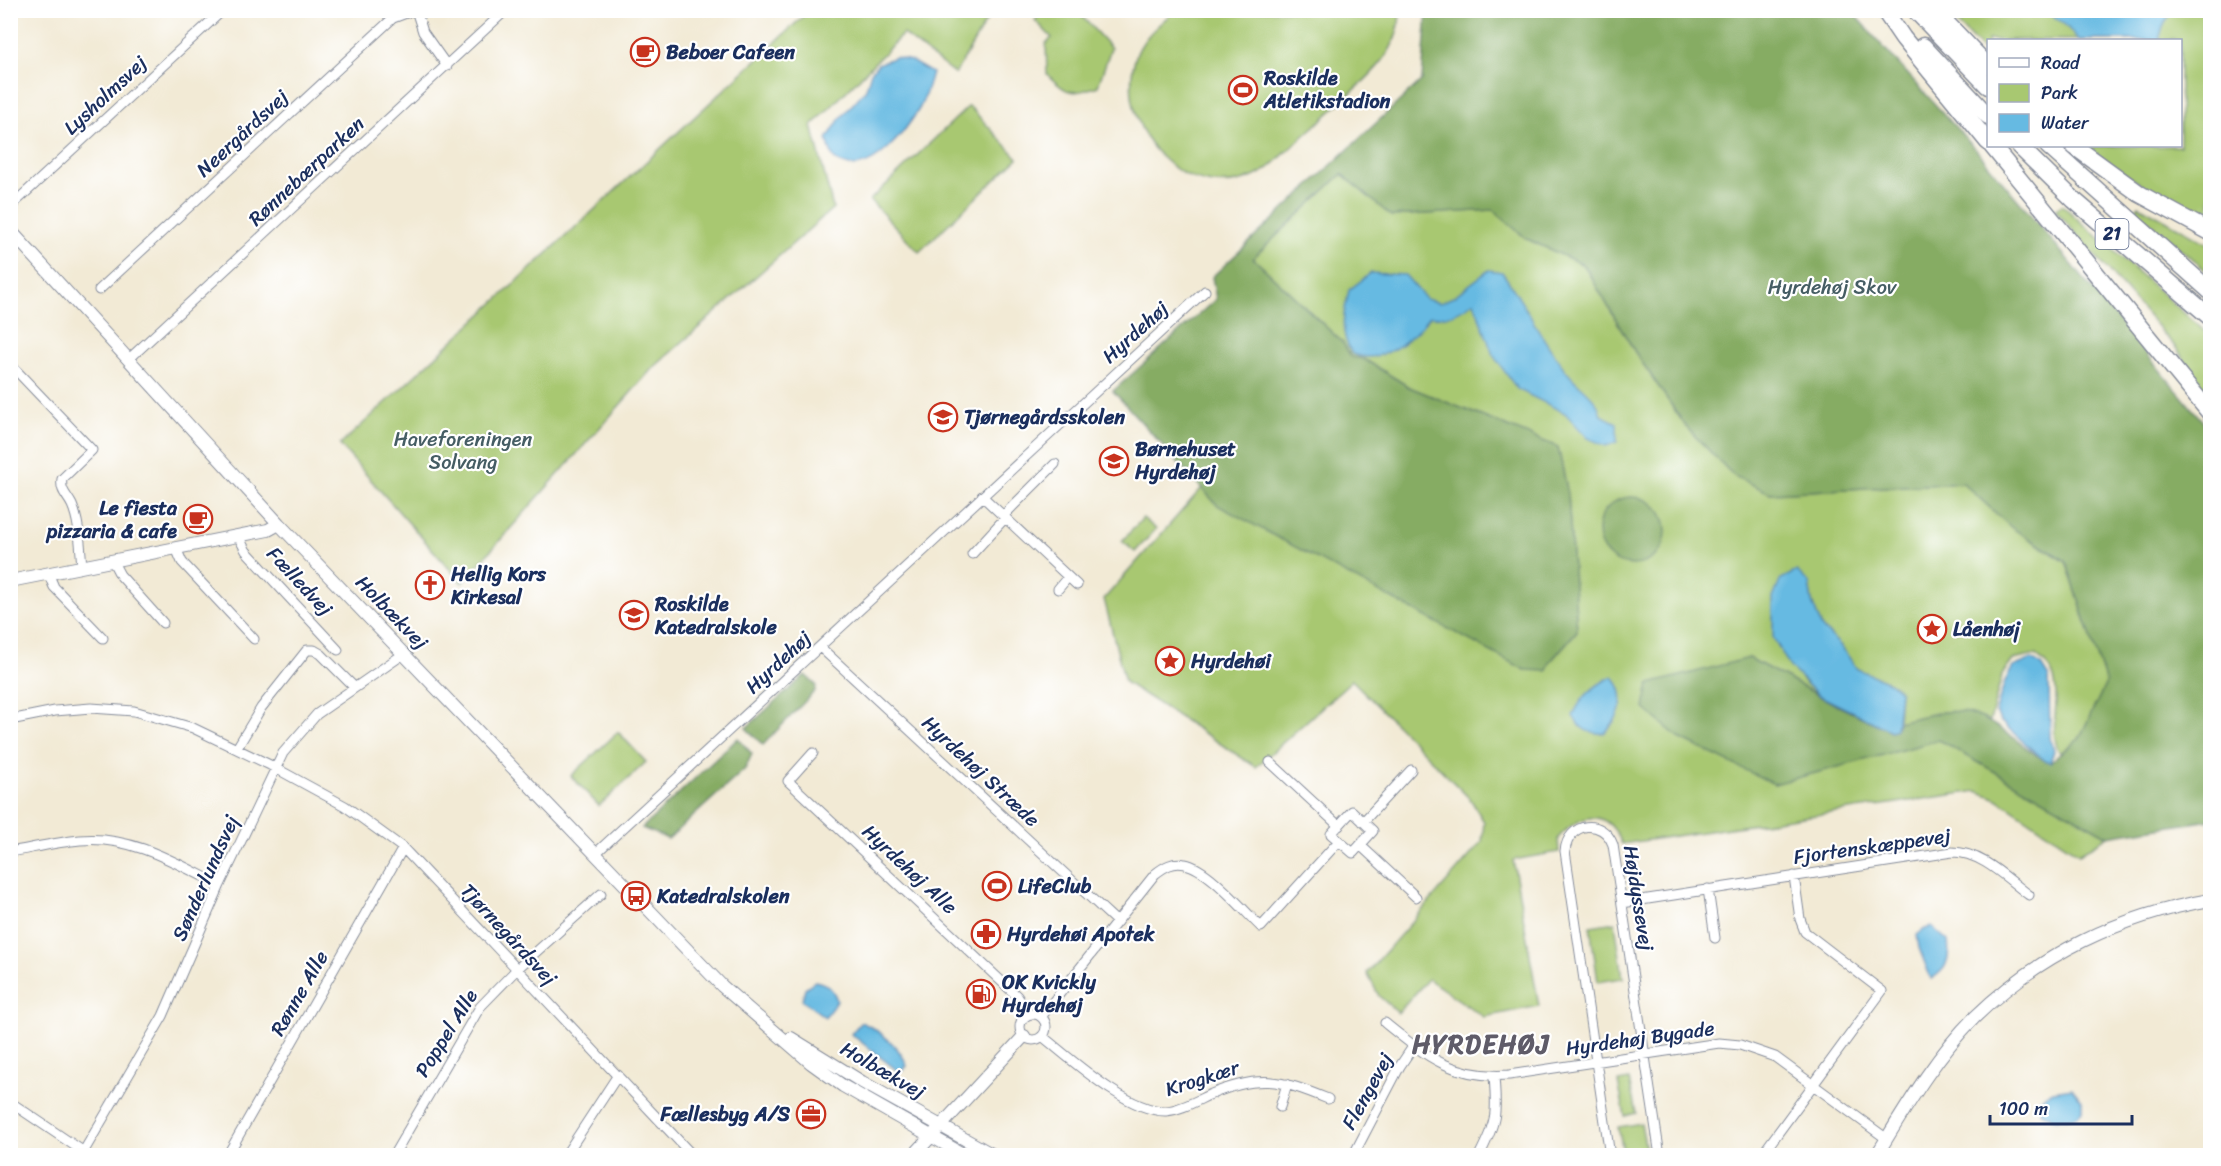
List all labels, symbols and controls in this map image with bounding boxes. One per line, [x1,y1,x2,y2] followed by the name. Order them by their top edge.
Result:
[666,35,795,70] place label: Beboer Cafeen
[629,36,661,68] cafe icon: Beboer Cafeen
[1987,39,2182,147] legend
[55,46,156,144] street label: Lysholmsvej
[2041,47,2081,79] text: Road
[1263,61,1391,119] place label: Roskilde Atletikstadion
[1227,74,1259,106] sports icon: Roskilde Atletikstadion
[2041,77,2078,109] text: Park
[188,80,297,186] street label: Neergårdsvej
[2041,107,2090,139] text: Water
[240,108,373,235] street label: Rønnebærparken
[2096,219,2128,249] road number: 21
[1768,270,1898,305] park label: Hyrdehøj Skov
[1094,292,1177,372] street label: Hyrdehøj
[964,400,1125,435] place label: Tjørnegårdsskolen
[927,401,959,433] school or university icon: Tjørnegårdsskolen
[394,422,532,480] park label: Haveforeningen Solvang
[1134,432,1236,490] place label: Børnehuset Hyrdehøj
[1098,445,1130,477] school or university icon: Børnehuset Hyrdehøj
[45,491,178,549] place label: Le fiesta pizzaria & cafe
[182,503,214,535] cafe icon: Le fiesta pizzaria & cafe
[258,538,342,625] street label: Fælledvej
[450,557,547,615] place label: Hellig Kors Kirkesal
[346,566,437,659] street label: Holbækvej
[414,569,446,601] church icon: Hellig Kors Kirkesal
[654,587,777,645] place label: Roskilde Katedralskole
[618,599,650,631] school or university icon: Roskilde Katedralskole
[1953,612,2021,647] place label: Låenhøj
[1916,613,1948,645] place icon: Låenhøj
[737,622,820,703] street label: Hyrdehøj
[1190,644,1272,679] place label: Hyrdehøi
[1154,645,1186,677] place icon: Hyrdehøi
[913,707,1048,836] street label: Hyrdehøj Stræde
[162,809,249,947] street label: Sønderlundsvej
[854,815,966,923] street label: Hyrdehøj Alle
[1791,818,1953,875] street label: Fjortenskæppevej
[1613,843,1664,954] street label: Højdyssevej
[1018,869,1092,904] place label: LifeClub
[981,870,1013,902] sports icon: LifeClub
[452,875,566,995] street label: Tjørnegårdsvej
[656,879,790,914] place label: Katedralskolen
[620,880,652,912] bus stop icon: Katedralskolen
[1006,917,1156,952] place label: Hyrdehøi Apotek
[970,918,1002,950] pharmacy icon: Hyrdehøi Apotek
[261,944,338,1043] street label: Rønne Alle
[1001,965,1097,1023] place label: OK Kvickly Hyrdehøj
[965,978,997,1010] fuel station icon: OK Kvickly Hyrdehøj
[405,982,488,1084] street label: Poppel Alle
[1563,1011,1717,1066] street label: Hyrdehøj Bygade
[1412,1021,1550,1067] district label: HYRDEHØJ
[833,1032,933,1109] street label: Holbækvej
[1332,1046,1403,1136] street label: Flengevej
[1161,1050,1245,1107] street label: Krogkær
[1990,1088,2132,1126] scale bar
[1999,1093,2048,1125] text: 100 m
[660,1097,790,1132] place label: Fællesbyg A/S
[795,1098,827,1130] office icon: Fællesbyg A/S

